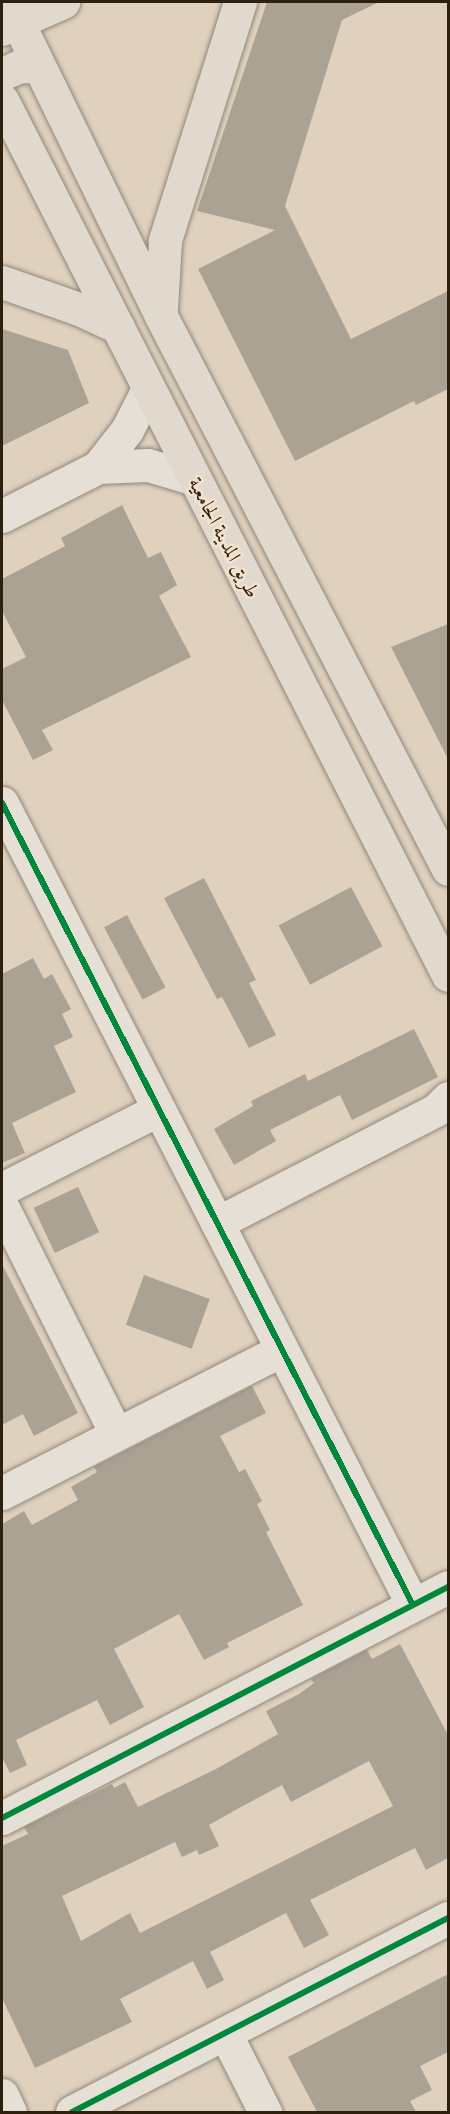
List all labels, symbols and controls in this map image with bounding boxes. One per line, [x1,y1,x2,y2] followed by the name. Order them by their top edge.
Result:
[184,473,266,601] street label: طريق المدينة الجامعية

